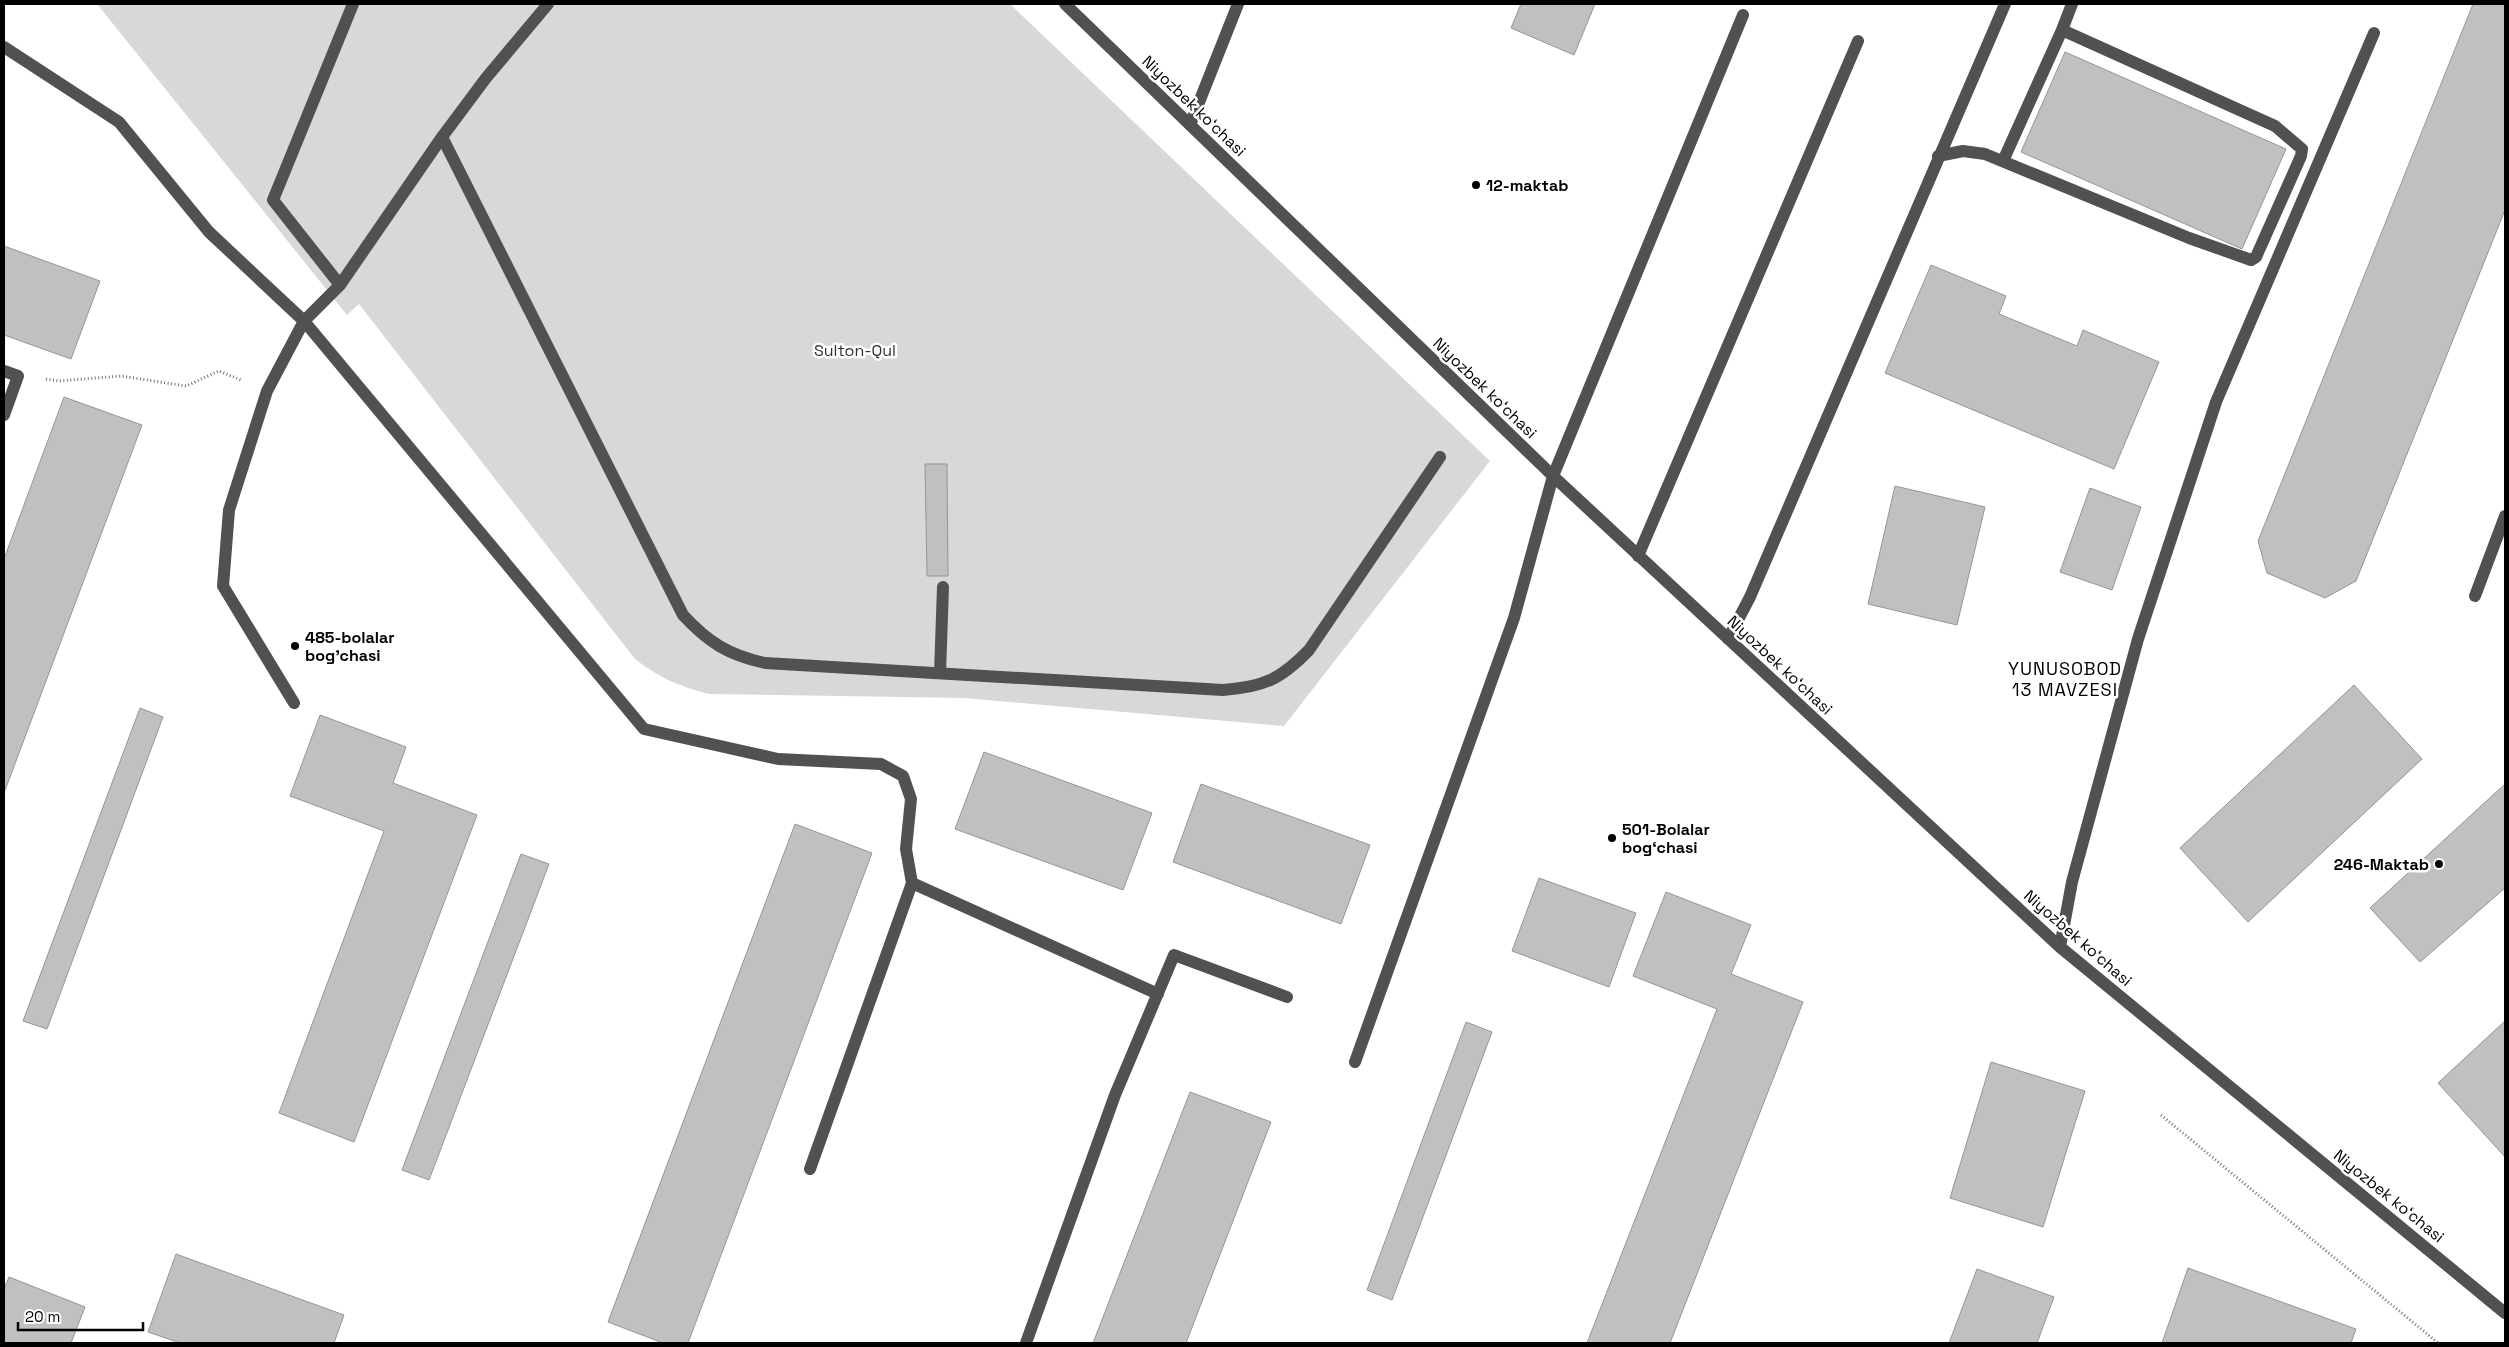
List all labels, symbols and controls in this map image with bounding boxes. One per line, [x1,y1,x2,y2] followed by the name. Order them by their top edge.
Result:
[1138,51,1250,161] street label: Niyozbek koʻchasi
[1486,175,1568,196] place label: 12-maktab
[1470,179,1482,191] marker: 12-maktab
[1429,333,1541,443] street label: Niyozbek koʻchasi
[814,340,896,361] park label: Sulton-Qul
[1723,611,1837,719] street label: Niyozbek koʻchasi
[305,627,395,666] place label: 485-bolalar bog'chasi
[289,640,301,652] marker: 485-bolalar bog'chasi
[2008,657,2122,701] district label: YUNUSOBOD 13 MAVZESI
[1622,819,1710,858] place label: 501-Bolalar bogʻchasi
[1606,832,1618,844] marker: 501-Bolalar bogʻchasi
[2334,854,2429,875] place label: 246-Maktab
[2433,858,2445,870] marker: 246-Maktab
[2020,885,2136,991] street label: Niyozbek koʻchasi
[2329,1145,2449,1247] street label: Niyozbek koʻchasi
[18,1300,142,1332] scale bar
[25,1307,60,1326] text: 20 m

